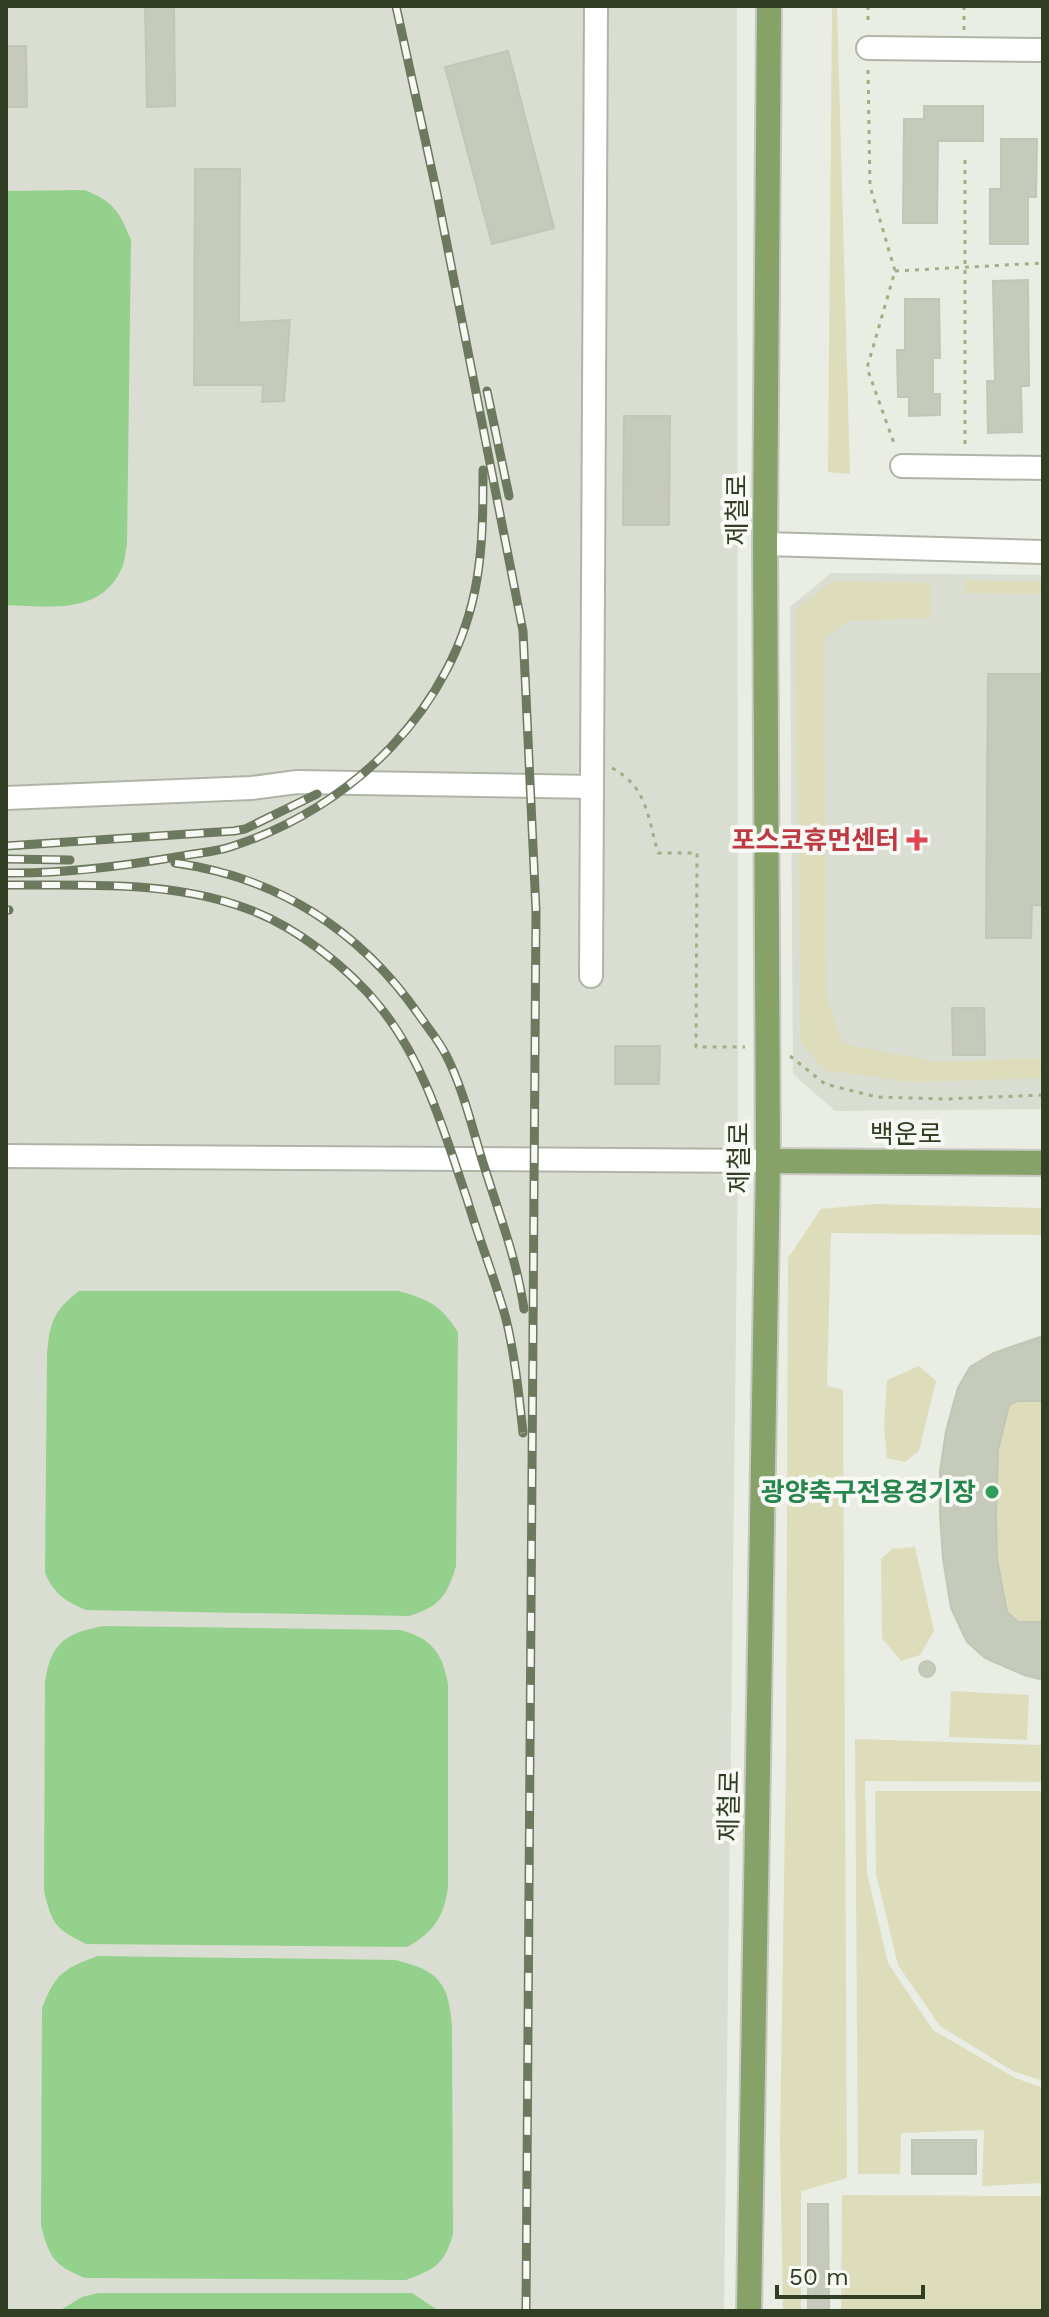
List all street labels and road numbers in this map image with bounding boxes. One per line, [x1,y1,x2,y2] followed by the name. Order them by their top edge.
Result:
[722,474,752,546] street label: 제철로
[870,1119,942,1149] street label: 백운로
[724,1122,754,1194] street label: 제철로
[713,1770,745,1842] street label: 제철로

